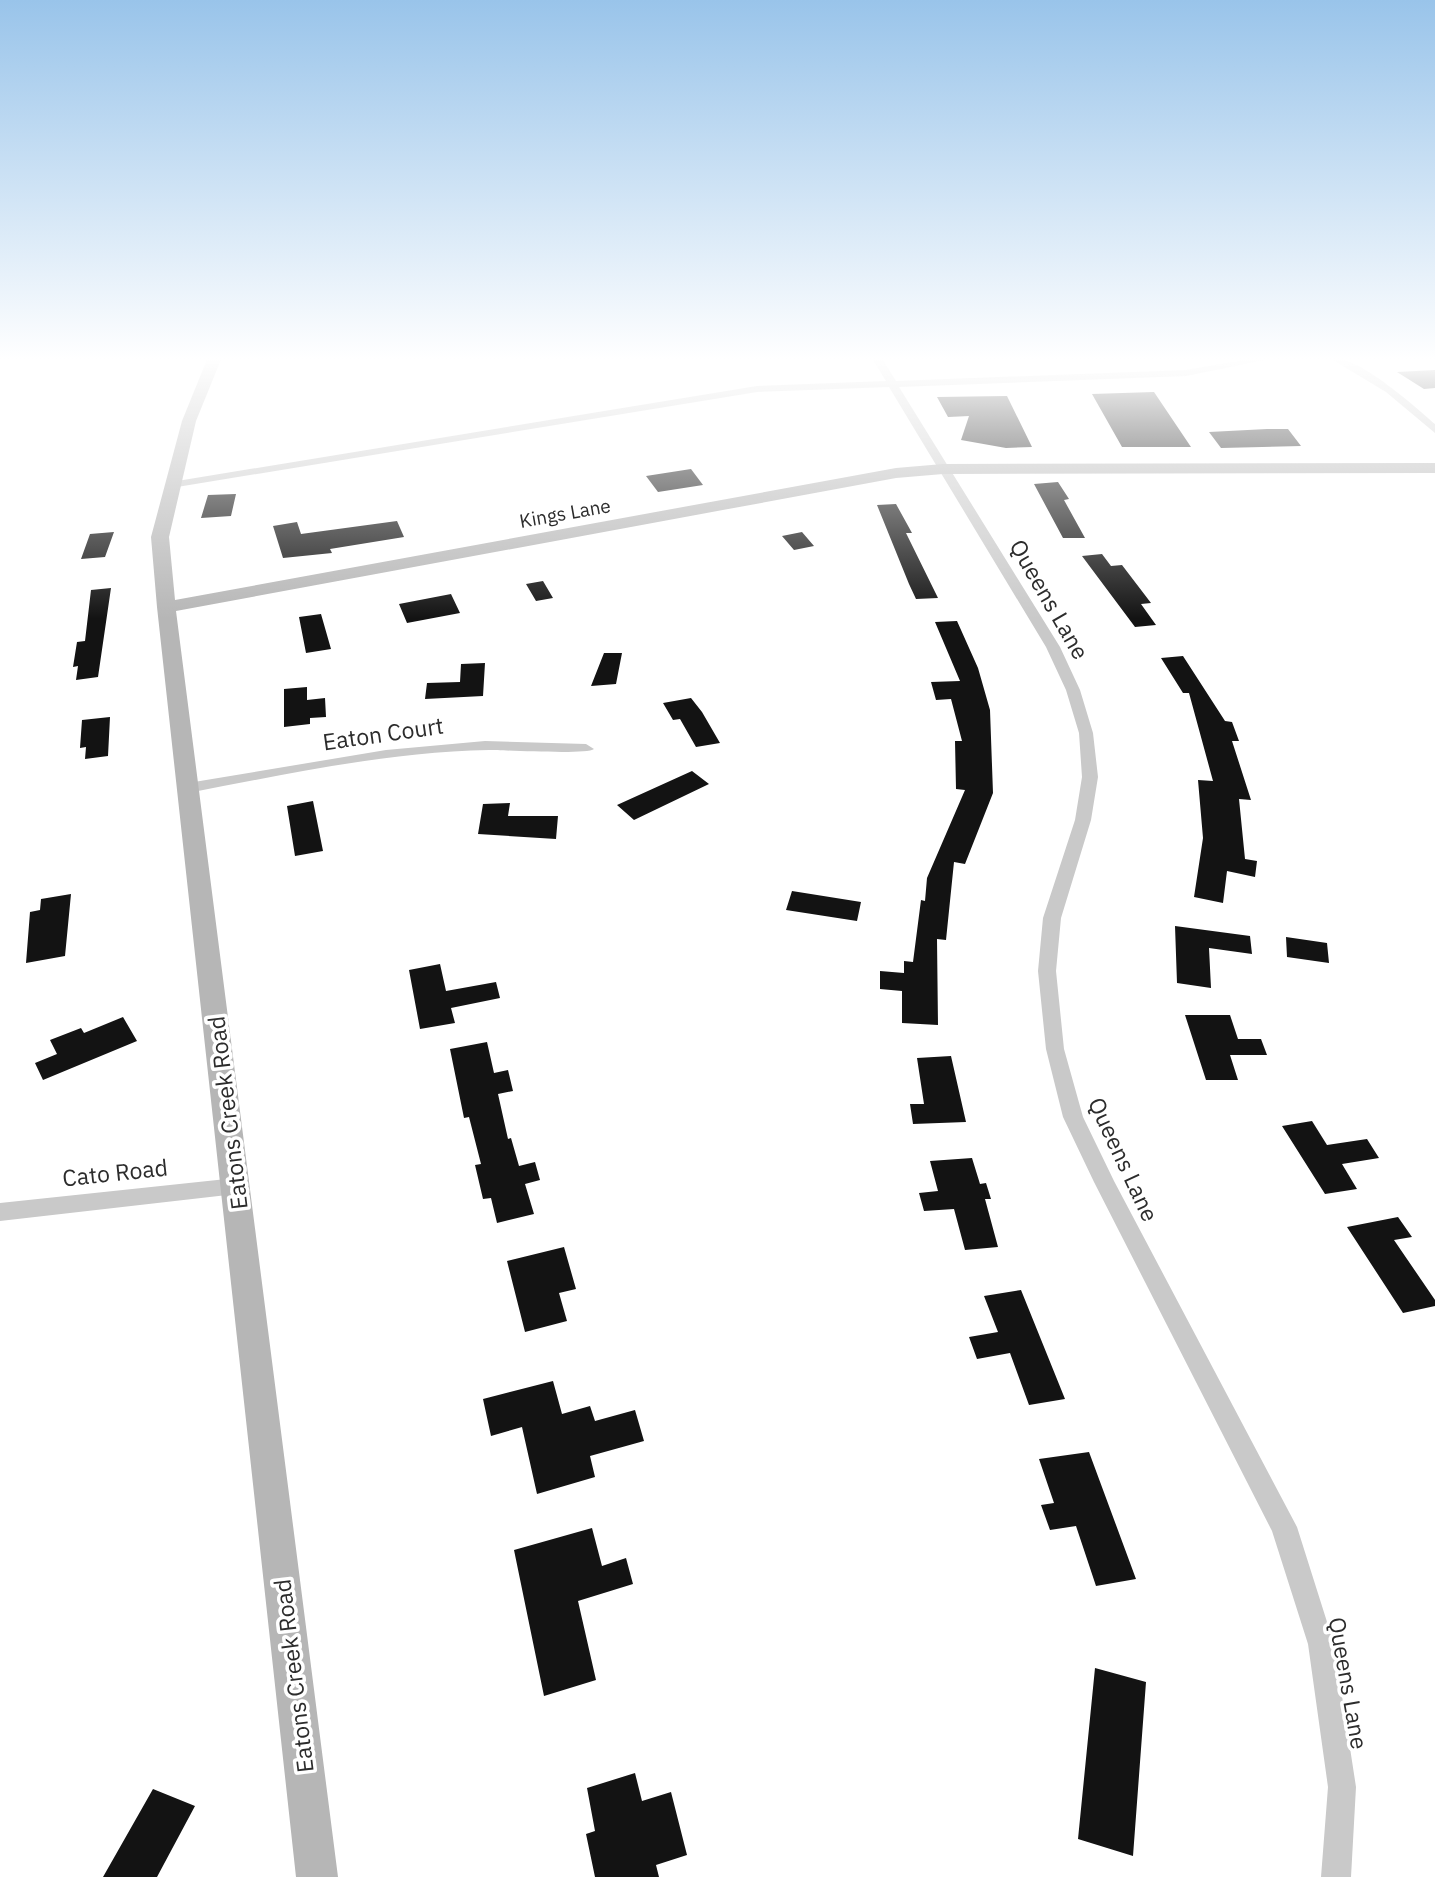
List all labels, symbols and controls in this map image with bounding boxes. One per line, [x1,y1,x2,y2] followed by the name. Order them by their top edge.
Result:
[517,493,613,533] street label: Kings Lane
[1004,534,1096,664] street label: Queens Lane
[321,710,445,756] street label: Eaton Court
[200,1015,254,1211] street label: Eatons Creek Road
[1082,1092,1166,1226] street label: Queens Lane
[61,1152,169,1192] street label: Cato Road
[266,1578,320,1774] street label: Eatons Creek Road
[1323,1615,1375,1751] street label: Queens Lane

